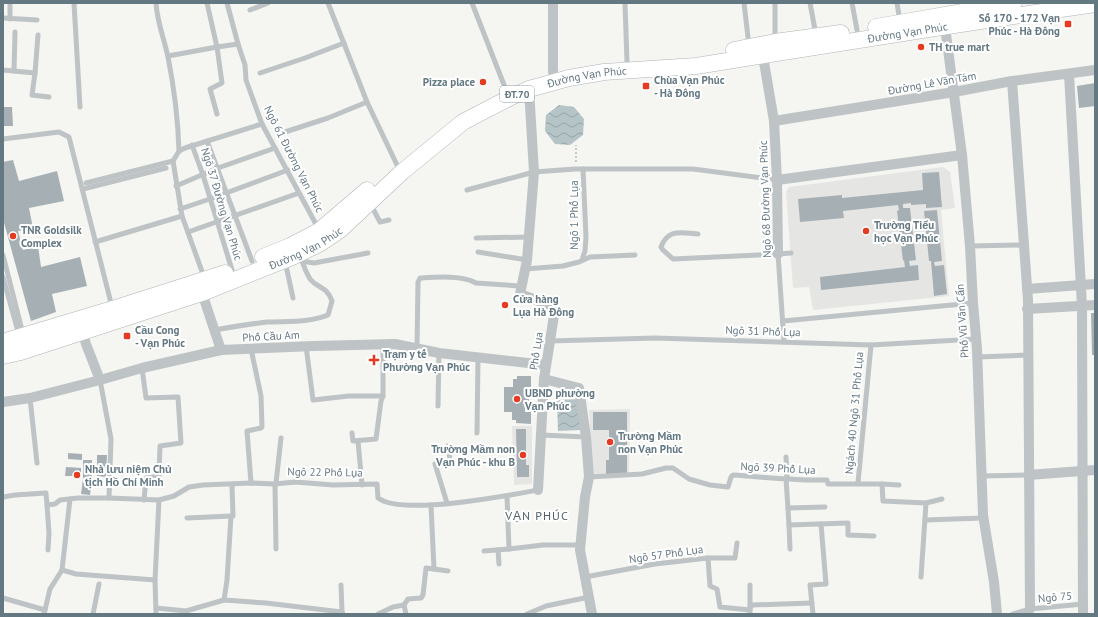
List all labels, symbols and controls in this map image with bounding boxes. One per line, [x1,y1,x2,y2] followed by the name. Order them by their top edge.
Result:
[979,11,1060,38] place label: Số 170 - 172 Vạn Phúc - Hà Đông
[866,19,949,46] street label: Đường Vạn Phúc
[1063,19,1073,29] marker: Số 170 - 172 Vạn Phúc - Hà Đông
[929,40,990,54] place label: TH true mart
[916,42,926,52] marker: TH true mart
[545,64,627,91] street label: Đường Vạn Phúc
[886,68,977,98] street label: Đường Lê Văn Tám
[654,73,725,100] place label: Chùa Vạn Phúc - Hà Đông
[423,75,475,89] place label: Pizza place
[478,77,488,87] marker: Pizza place
[641,81,651,91] marker: Chùa Vạn Phúc - Hà Đông
[500,86,534,102] road number: ĐT.70
[261,103,327,215] street label: Ngõ 61 Đường Vạn Phúc
[756,140,774,258] street label: Ngõ 68 Đường Vạn Phúc
[198,146,246,262] street label: Ngõ 37 Đường Vạn Phúc
[567,180,581,250] street label: Ngõ 1 Phố Lụa
[874,218,938,245] place label: Trường Tiểu học Vạn Phúc
[21,223,82,250] place label: TNR Goldsilk Complex
[266,223,345,273] street label: Đường Vạn Phúc
[861,226,871,236] marker: Trường Tiểu học Vạn Phúc
[8,231,18,241] marker: TNR Goldsilk Complex
[952,283,972,359] street label: Phố Vũ Văn Cẩn
[513,292,574,319] place label: Cửa hàng Lụa Hà Đông
[500,300,510,310] marker: Cửa hàng Lụa Hà Đông
[135,323,185,350] place label: Cầu Cong - Vạn Phúc
[725,323,801,339] street label: Ngõ 31 Phố Lụa
[242,328,300,344] street label: Phố Cầu Am
[122,331,132,341] marker: Cầu Cong - Vạn Phúc
[526,331,546,371] street label: Phố Lụa
[383,347,470,374] place label: Trạm y tế Phường Vạn Phúc
[842,351,866,475] street label: Ngách 40 Ngõ 31 Phố Lụa
[368,354,380,366] marker: Trạm y tế Phường Vạn Phúc
[524,386,595,413] place label: UBND phường Vạn Phúc
[512,394,522,404] marker: UBND phường Vạn Phúc
[618,429,683,456] place label: Trường Mầm non Vạn Phúc
[605,437,615,447] marker: Trường Mầm non Vạn Phúc
[431,442,515,469] place label: Trường Mầm non Vạn Phúc - khu B
[518,450,528,460] marker: Trường Mầm non Vạn Phúc - khu B
[740,459,816,477] street label: Ngõ 39 Phố Lụa
[85,462,172,489] place label: Nhà lưu niệm Chủ tịch Hồ Chí Minh
[287,464,363,480] street label: Ngõ 22 Phố Lụa
[72,470,82,480] marker: Nhà lưu niệm Chủ tịch Hồ Chí Minh
[504,508,569,523] district label: VẠN PHÚC
[628,542,704,566] street label: Ngõ 57 Phố Lụa
[1037,589,1073,605] street label: Ngõ 75

